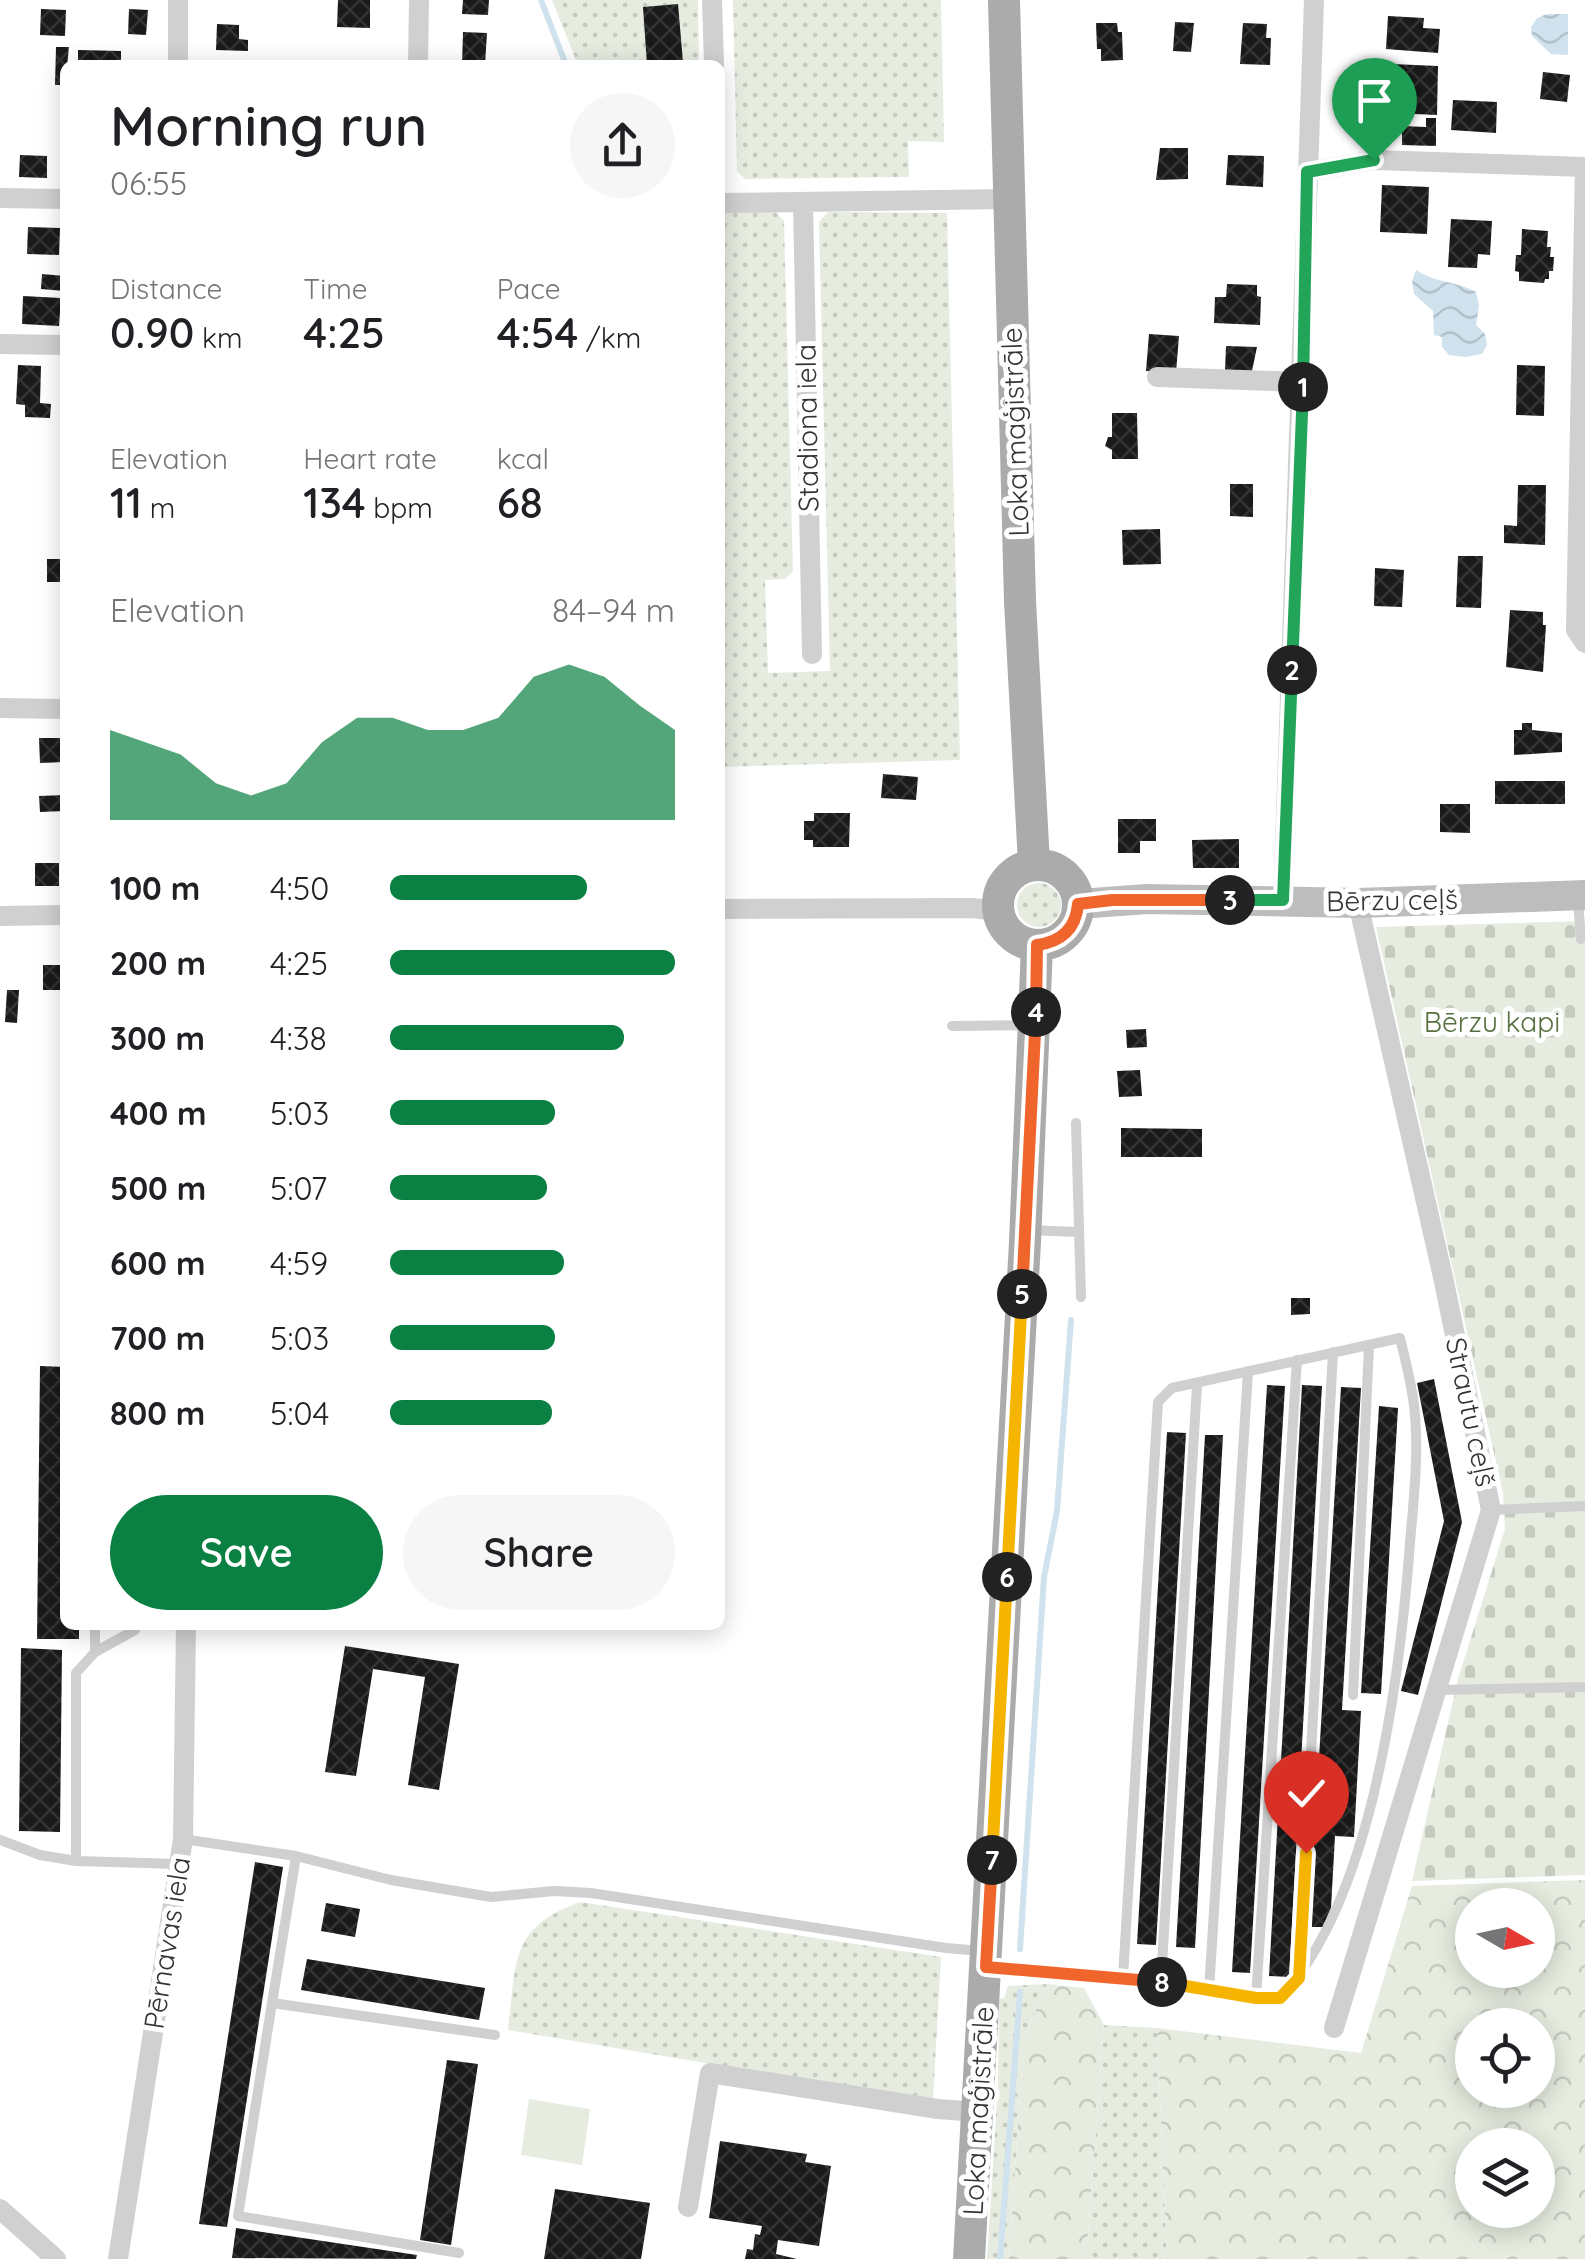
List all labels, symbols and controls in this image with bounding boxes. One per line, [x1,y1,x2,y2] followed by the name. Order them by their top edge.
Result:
[1332,58,1417,161] pin
[1347,73,1402,128] icon: arrive
[110,91,427,160] text: Morning run
[570,93,675,198] button: share
[110,163,187,203] text: 06:55
[110,271,222,306] text: Distance
[303,271,368,306] text: Time
[497,271,561,306] text: Pace
[110,306,194,359] text: 0.90
[303,306,385,359] text: 4:25
[497,306,578,359] text: 4:54
[194,320,242,355] text: km
[578,320,641,355] text: /km
[993,327,1036,537] street label: Loka maģistrāle
[788,344,825,512] street label: Stadiona iela
[1278,362,1328,412] pin: 1
[1298,369,1308,404] text: 1
[110,441,228,476] text: Elevation
[303,441,437,476] text: Heart rate
[497,441,549,476] text: kcal
[110,476,142,529] text: 11
[303,476,366,529] text: 134
[497,476,543,529] text: 68
[142,490,175,525] text: m
[366,490,433,525] text: bpm
[110,590,245,630] text: Elevation
[552,590,675,630] text: 84–94 m
[1267,645,1317,695] pin: 2
[1284,652,1300,687] text: 2
[110,868,200,908] text: 100 m
[270,868,329,908] text: 4:50
[1205,875,1255,925] pin: 3
[1326,881,1458,918] street label: Bērzu ceļš
[1222,882,1238,917] text: 3
[110,943,206,983] text: 200 m
[270,943,328,983] text: 4:25
[1011,987,1061,1037] pin: 4
[1028,994,1044,1029] text: 4
[1424,1004,1560,1039] park label: Bērzu kapi
[110,1018,205,1058] text: 300 m
[270,1018,327,1058] text: 4:38
[110,1093,207,1133] text: 400 m
[270,1093,329,1133] text: 5:03
[110,1168,206,1208] text: 500 m
[270,1168,327,1208] text: 5:07
[110,1243,205,1283] text: 600 m
[270,1243,328,1283] text: 4:59
[997,1269,1047,1319] pin: 5
[1014,1276,1030,1311] text: 5
[110,1318,205,1358] text: 700 m
[270,1318,329,1358] text: 5:03
[1439,1334,1504,1490] street label: Strautu ceļš
[110,1393,205,1433] text: 800 m
[270,1393,329,1433] text: 5:04
[110,1495,383,1610] button: Save
[403,1495,675,1610] button: Share
[982,1552,1032,1602] pin: 6
[999,1559,1015,1594] text: 6
[1264,1751,1349,1854] pin
[1279,1766,1334,1821] icon: check
[967,1835,1017,1885] pin: 7
[984,1842,1000,1877] text: 7
[136,1854,197,2031] street label: Pērnavas iela
[1455,1888,1555,1988] north arrow
[1455,1888,1555,2228] map controls
[1137,1957,1187,2007] pin: 8
[1154,1964,1170,1999] text: 8
[955,2006,1000,2216] street label: Loka maģistrāle
[1455,2008,1555,2108] button: locate
[1455,2128,1555,2228] button: layers

